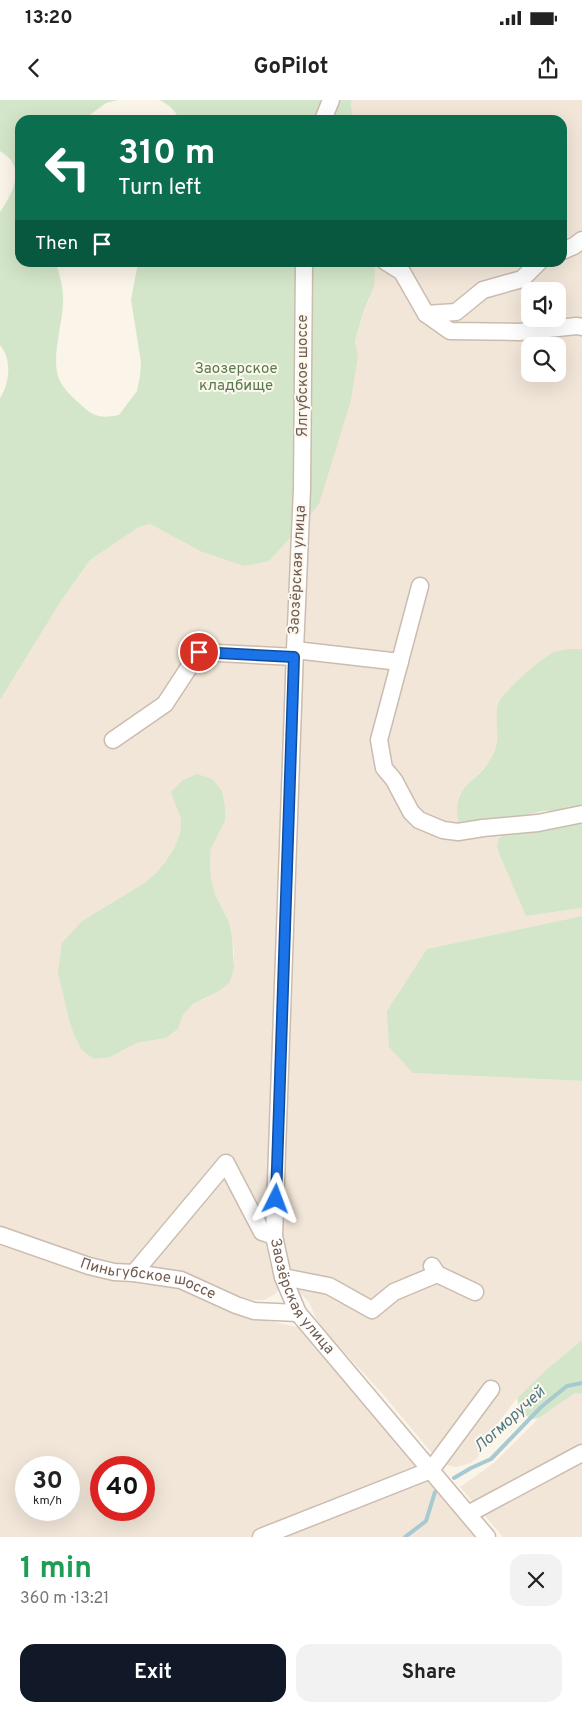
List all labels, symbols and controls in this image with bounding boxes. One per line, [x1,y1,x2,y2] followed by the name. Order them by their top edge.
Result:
[25,6,73,30] text: 13:20
[20,54,48,82] icon: back
[253,54,329,81] text: GoPilot
[534,54,562,82] icon: share
[118,132,215,176] text: 310 m
[35,135,100,200] icon: left
[118,175,201,202] text: Turn left
[88,230,116,258] icon: arrive
[35,232,78,256] text: Then
[521,282,566,382] map controls
[521,282,566,327] button: sound
[294,314,313,438] street label: Ялгубское шоссе
[521,337,566,382] button: search
[194,360,278,396] park label: Заозерское кладбище
[285,505,311,635] street label: Заозёрская улица
[178,631,220,673] pin
[185,638,213,666] icon: arrive
[249,1172,301,1224] position arrow
[265,1236,338,1358] street label: Заозёрская улица
[78,1254,219,1304] street label: Пиньгубское шоссе
[470,1382,550,1457] water label: Логморучей
[90,1456,155,1521] speed limit sign: 40
[32,1466,63,1498] text: 30
[33,1493,62,1509] text: km/h
[20,1551,92,1588] text: 1 min
[510,1554,562,1606] button: close
[20,1589,109,1609] text: 360 m · 13:21
[20,1644,286,1702] button: Exit
[296,1644,562,1702] button: Share

